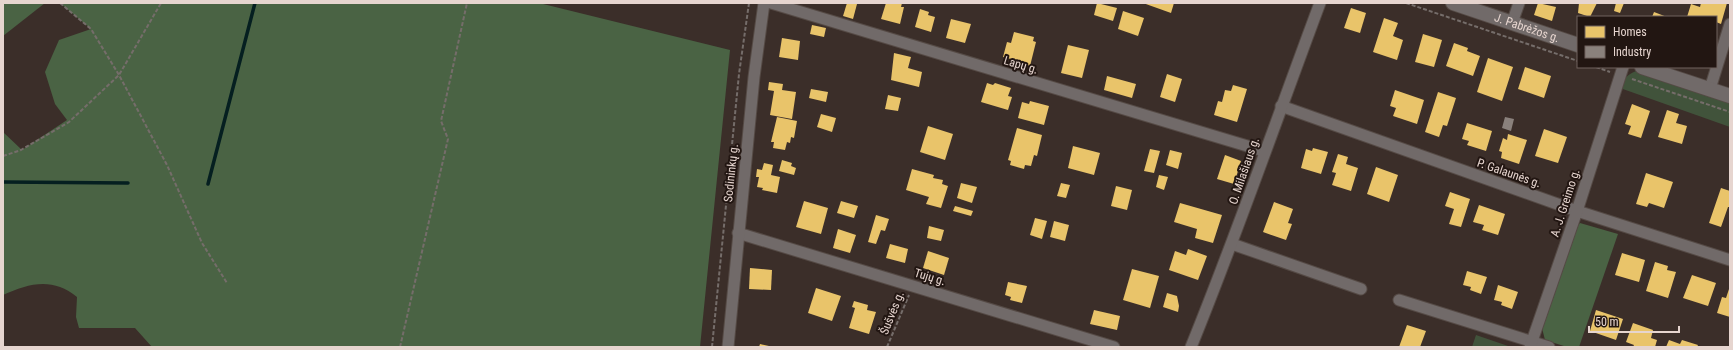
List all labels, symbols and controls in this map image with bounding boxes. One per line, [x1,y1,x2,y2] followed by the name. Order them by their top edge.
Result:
[1493,10,1561,45] street label: J. Pabrėžos g.
[1577,16,1717,68] legend
[1613,25,1647,39] text: Homes
[1613,45,1651,59] text: Industry
[1002,53,1040,77] street label: Lapų g.
[1226,136,1262,206] street label: O. Milašiaus g.
[721,143,741,203] street label: Sodininkų g.
[1475,156,1543,190] street label: P. Galaunės g.
[1547,167,1583,239] street label: A. J. Greimo g.
[913,266,947,288] street label: Tujų g.
[876,289,907,337] street label: Šušvės g.
[1589,308,1679,334] scale bar
[1595,315,1619,329] text: 50 m

